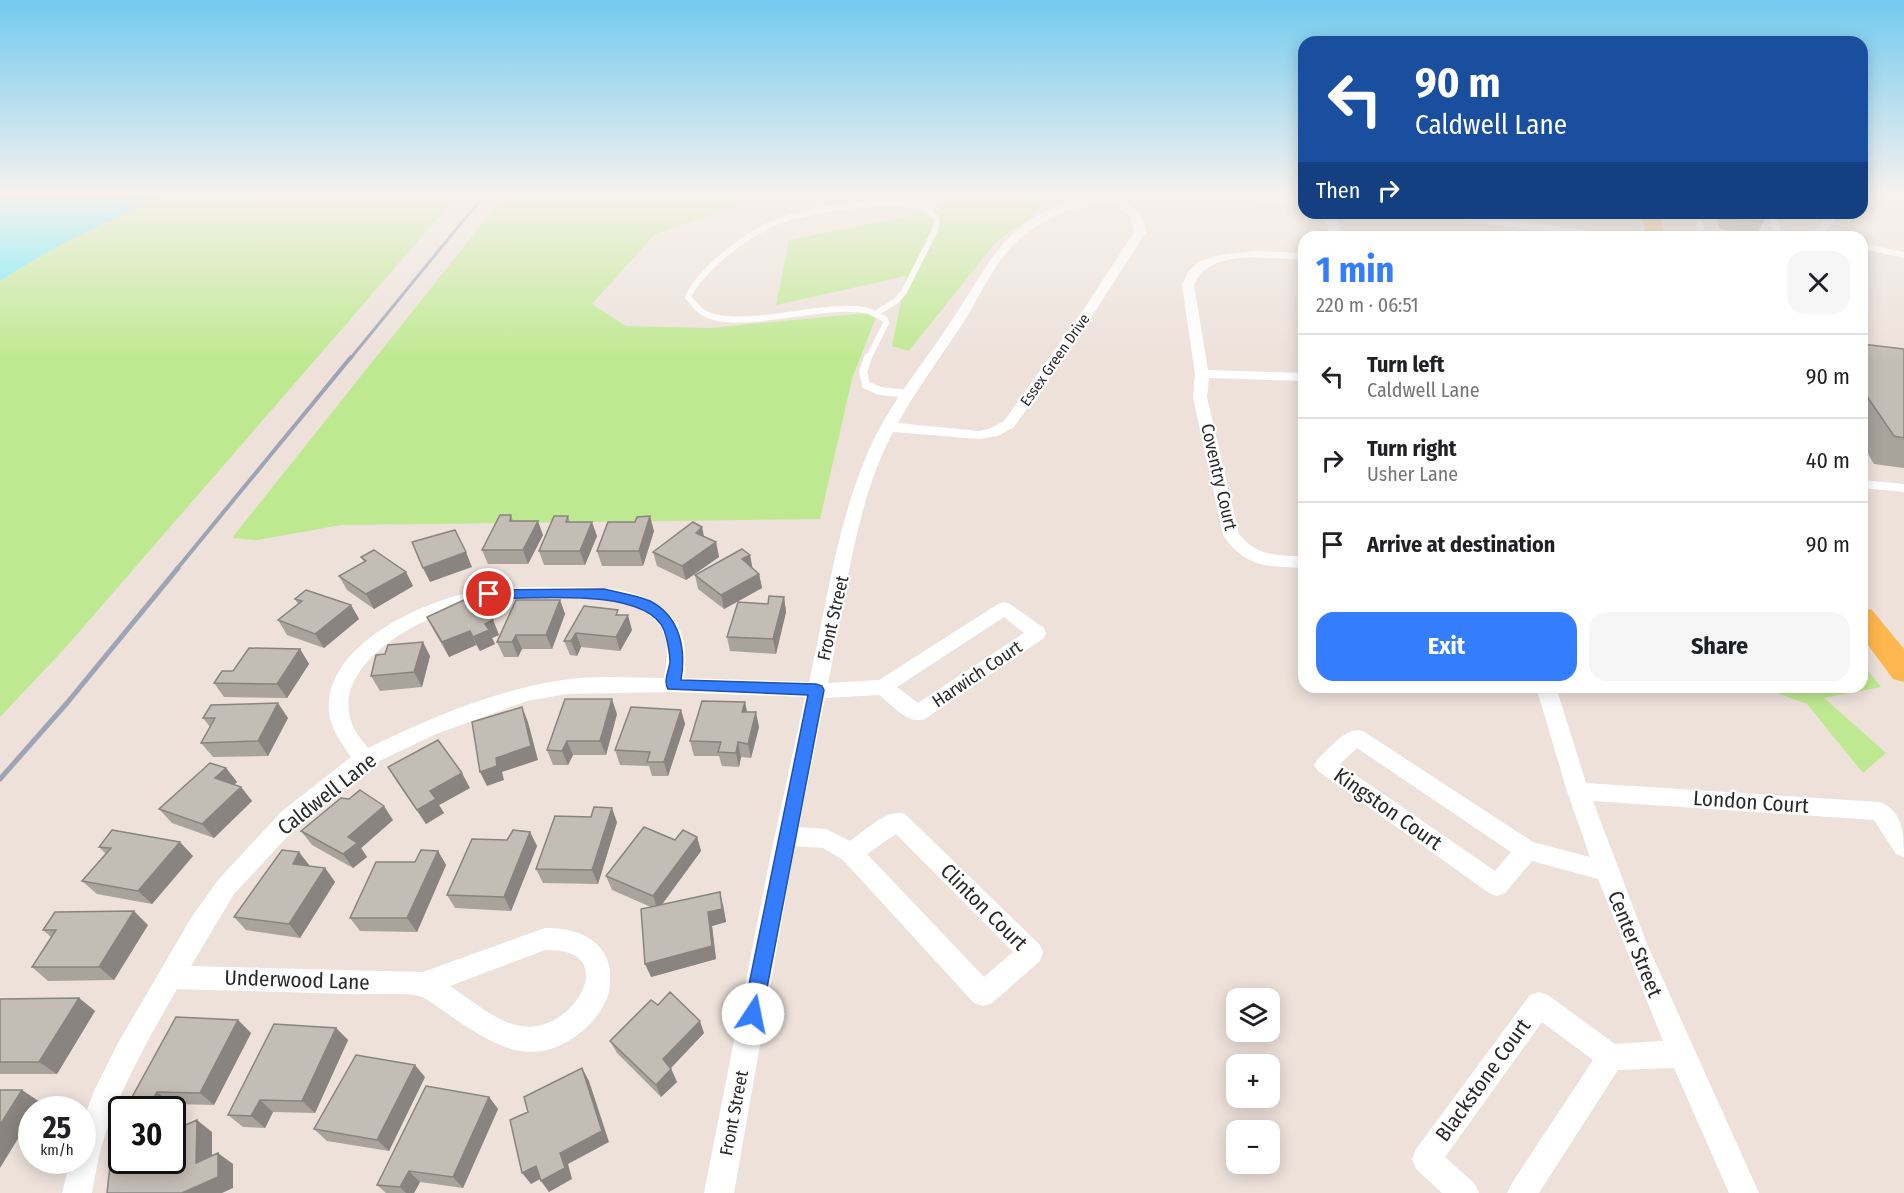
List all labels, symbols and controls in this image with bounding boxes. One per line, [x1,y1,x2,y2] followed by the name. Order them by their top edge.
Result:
[1415,58,1500,108] text: 90 m
[1316,60,1394,138] icon: left
[1415,109,1567,141] text: Caldwell Lane
[1372,174,1405,207] icon: right
[1316,177,1360,204] text: Then
[1316,248,1394,292] text: 1 min
[1787,251,1850,314] button: close
[1316,293,1418,317] text: 220 m · 06:51
[1017,310,1093,410] street label: Essex Green Drive
[1367,351,1445,378] text: Turn left
[1316,360,1349,393] icon: left
[1806,363,1850,390] text: 90 m
[1367,378,1480,402] text: Caldwell Lane
[1196,422,1242,533] street label: Coventry Court
[1367,435,1456,462] text: Turn right
[1316,444,1349,477] icon: right
[1806,447,1850,474] text: 40 m
[1367,462,1458,486] text: Usher Lane
[1316,528,1349,561] icon: arrive
[1367,531,1555,558] text: Arrive at destination
[1806,531,1850,558] text: 90 m
[463,568,514,619] pin
[813,573,853,663] street label: Front Street
[472,577,505,610] icon: arrive
[1316,612,1577,681] button: Exit
[1589,612,1850,681] button: Share
[928,636,1026,712] street label: Harwich Court
[272,747,382,841] street label: Caldwell Lane
[1329,762,1447,856] street label: Kingston Court
[1692,785,1810,819] street label: London Court
[935,858,1033,956] street label: Clinton Court
[1602,887,1668,1001] street label: Center Street
[224,964,370,996] street label: Underwood Lane
[721,982,785,1046] position arrow
[1226,988,1280,1174] map controls
[1226,988,1280,1042] button: layers
[1430,1013,1536,1146] street label: Blackstone Court
[1226,1054,1280,1108] button: +
[715,1068,753,1157] street label: Front Street
[108,1096,186,1174] speed limit sign: 30
[43,1110,71,1146] text: 25
[1226,1120,1280,1174] button: −
[40,1141,74,1159] text: km/h

